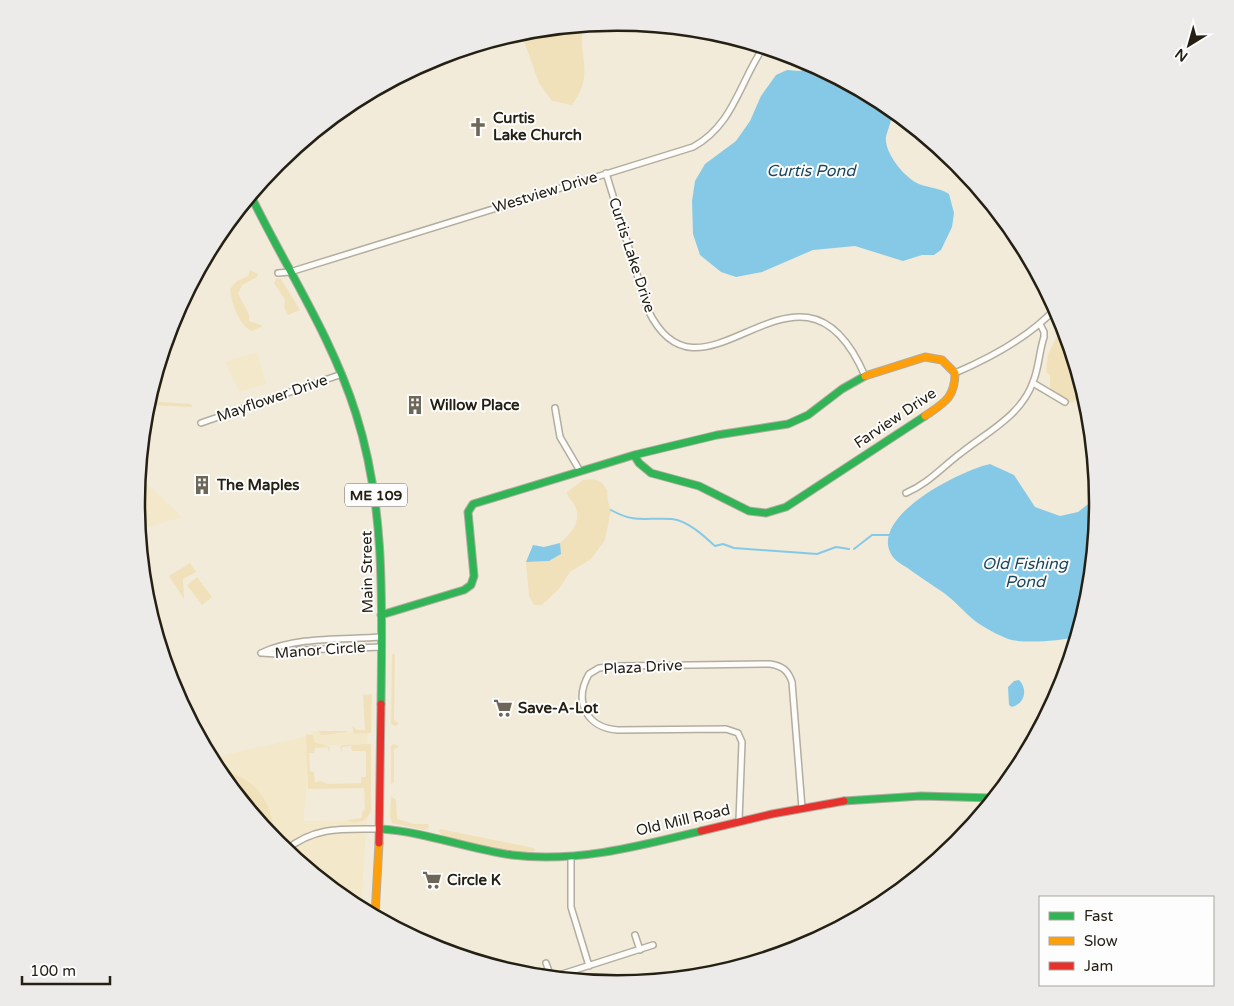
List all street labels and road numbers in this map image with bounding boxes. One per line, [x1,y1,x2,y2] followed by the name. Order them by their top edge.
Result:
[490,168,600,216] street label: Westview Drive
[605,195,659,315] street label: Curtis Lake Drive
[214,371,330,425] street label: Mayflower Drive
[851,384,939,452] street label: Farview Drive
[345,484,407,506] road number: ME 109
[357,530,377,613] street label: Main Street
[274,638,366,662] street label: Manor Circle
[603,656,683,678] street label: Plaza Drive
[634,800,732,840] street label: Old Mill Road

